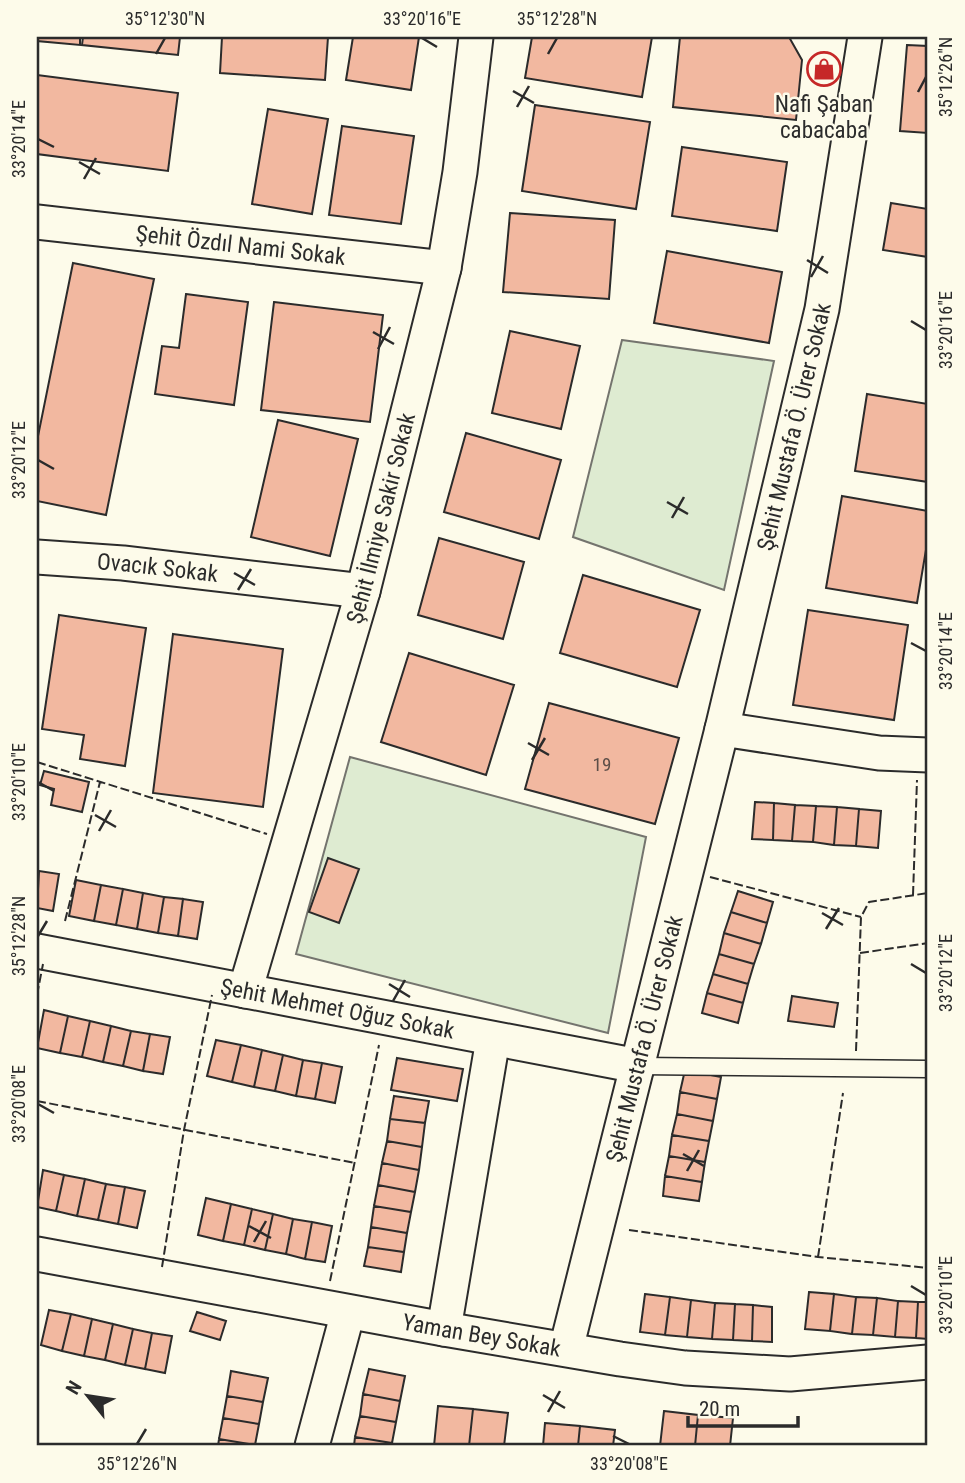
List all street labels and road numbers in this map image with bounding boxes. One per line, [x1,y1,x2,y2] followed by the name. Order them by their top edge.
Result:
[134,220,348,270] street label: Şehit Özdıl Nami Sokak
[751,301,836,553] street label: Şehit Mustafa Ö. Ürer Sokak
[341,409,421,627] street label: Şehit İlmiye Sakir Sokak
[96,548,220,588] street label: Ovacık Sokak
[600,912,688,1165] street label: Şehit Mustafa Ö. Ürer Sokak
[218,973,457,1044] street label: Şehit Mehmet Oğuz Sokak
[400,1308,564,1362] street label: Yaman Bey Sokak

